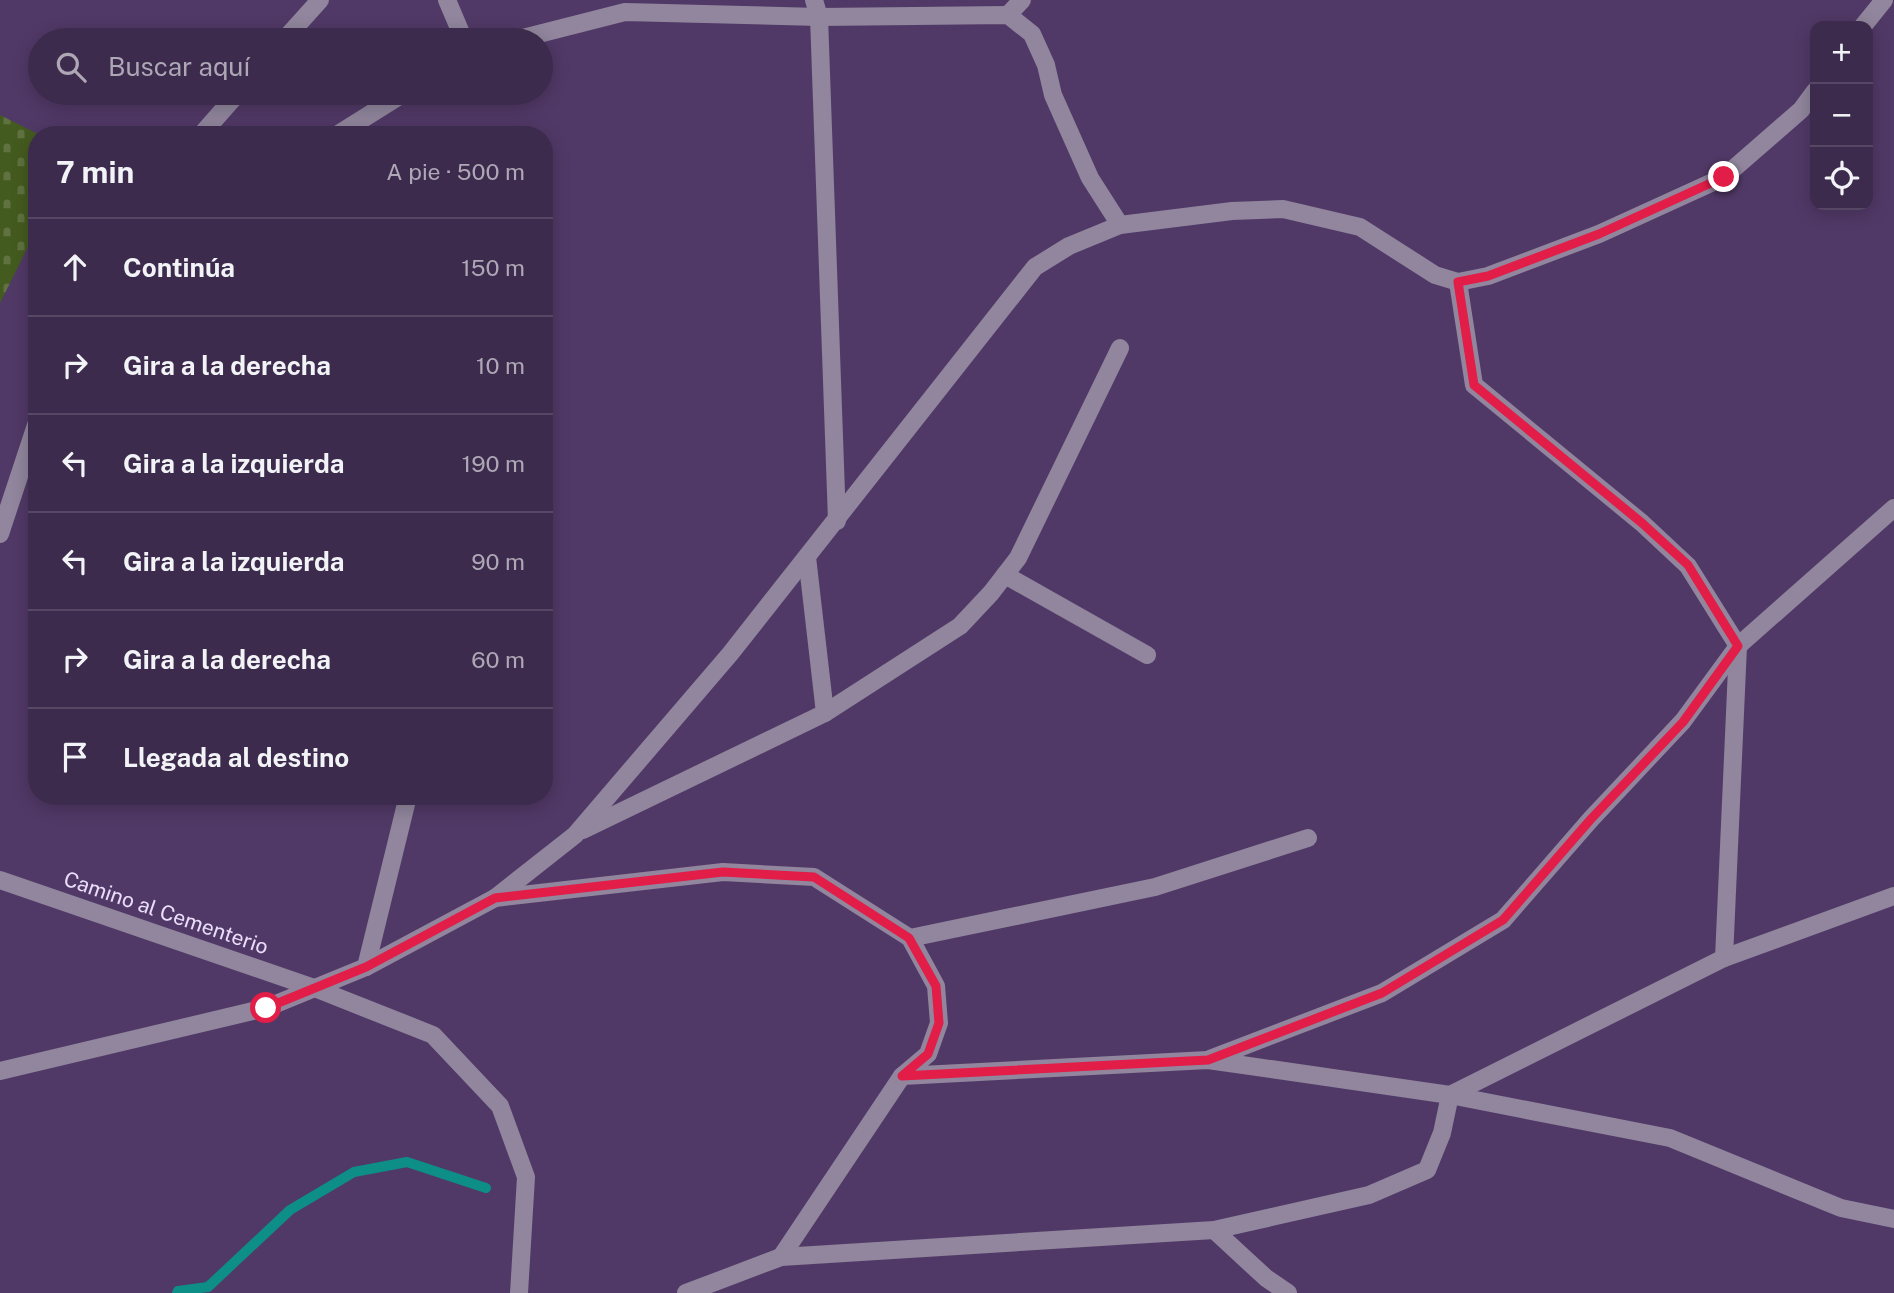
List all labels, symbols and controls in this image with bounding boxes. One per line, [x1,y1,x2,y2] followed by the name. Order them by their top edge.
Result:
[1810,21,1873,210] map controls
[1810,21,1873,84] button: +
[28,28,553,105] search box
[52,48,90,86] icon: search
[108,51,250,82] text: Buscar aquí
[1810,84,1873,147] button: −
[1810,147,1873,210] button: locate
[56,154,134,190] text: 7 min
[386,158,525,185] text: A pie · 500 m
[1708,161,1739,192] route end
[56,248,94,286] icon: ahead
[123,252,235,283] text: Continúa
[461,254,525,281] text: 150 m
[56,346,94,384] icon: right
[123,350,331,381] text: Gira a la derecha
[476,352,525,379] text: 10 m
[56,444,94,482] icon: left
[123,448,345,479] text: Gira a la izquierda
[462,450,525,477] text: 190 m
[56,542,94,580] icon: left
[123,546,345,577] text: Gira a la izquierda
[471,548,525,575] text: 90 m
[56,640,94,678] icon: right
[123,644,331,675] text: Gira a la derecha
[471,646,525,673] text: 60 m
[56,738,94,776] icon: arrive
[123,742,349,773] text: Llegada al destino
[61,866,272,959] street label: Camino al Cementerio
[250,992,281,1023] route start

